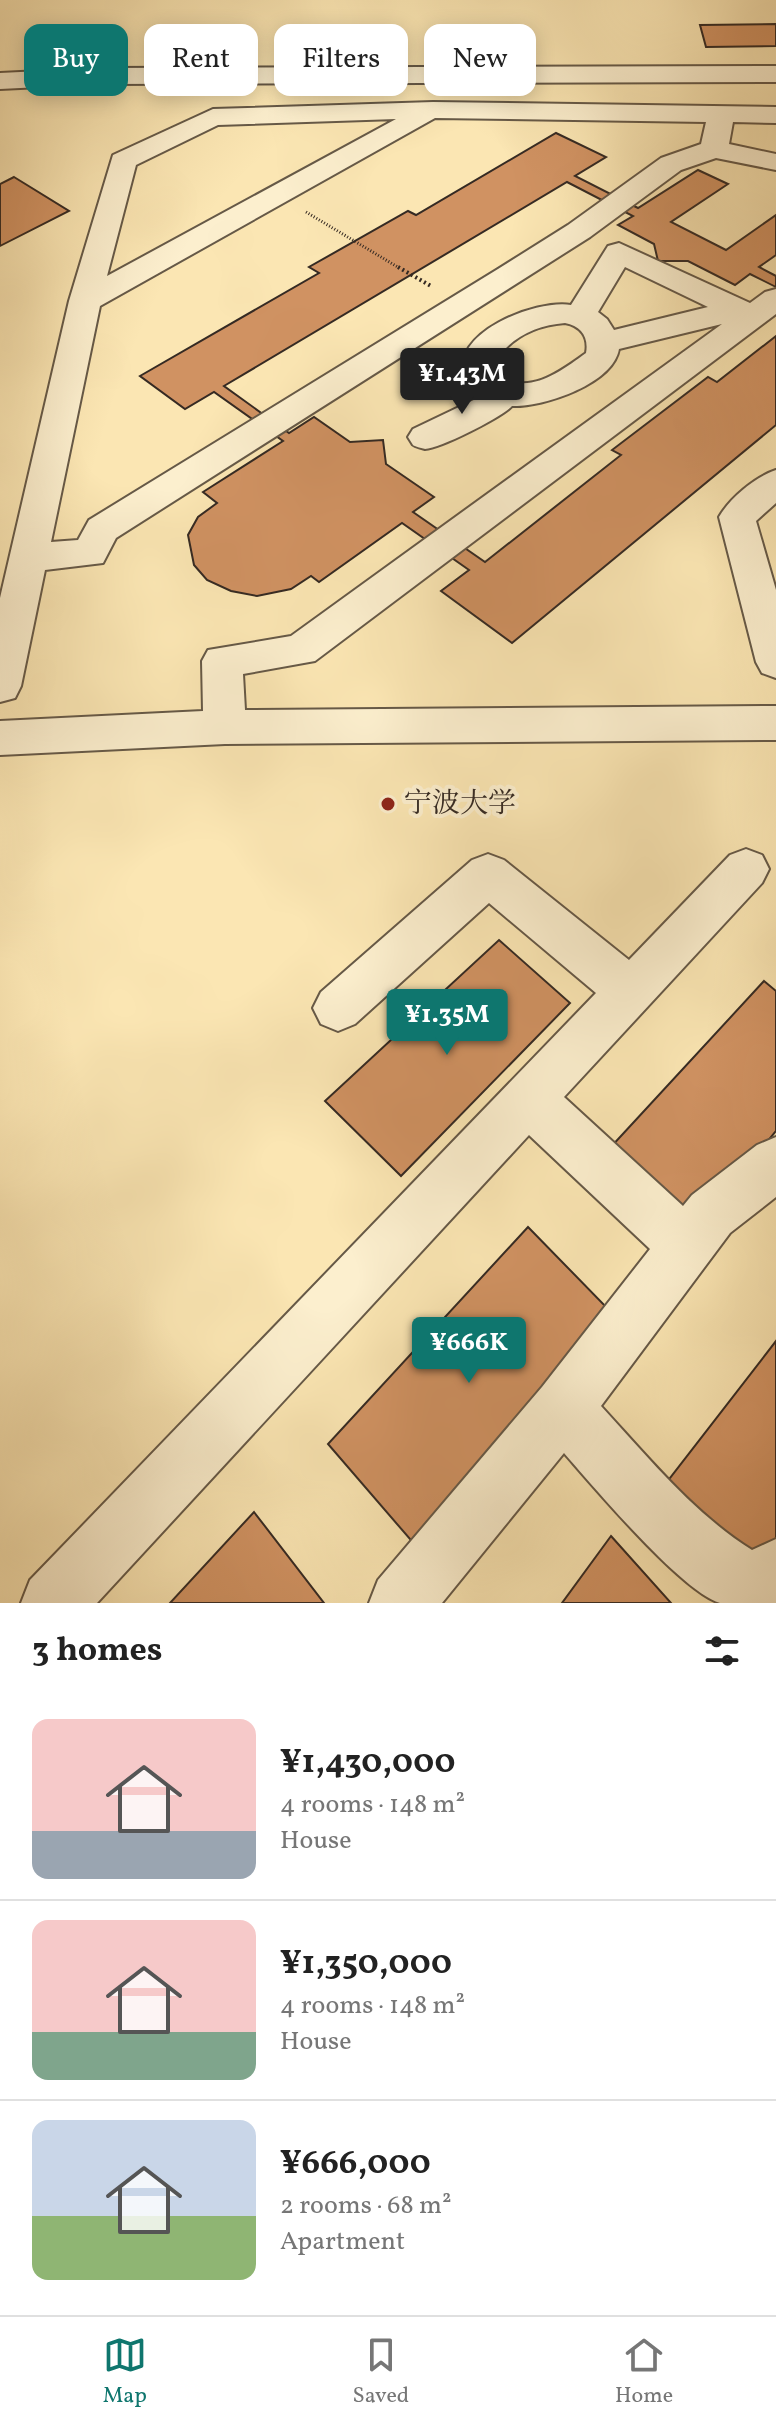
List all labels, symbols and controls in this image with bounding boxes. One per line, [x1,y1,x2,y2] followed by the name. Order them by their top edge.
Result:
[24,24,128,96] chip: Buy
[144,24,258,96] chip: Rent
[274,24,408,96] chip: Filters
[424,24,536,96] chip: New
[397,348,527,416] pin: ¥1.43M
[418,356,506,392] text: ¥1.43M
[404,785,516,824] place label: 宁波大学
[379,795,397,813] marker: 宁波大学
[382,989,512,1057] pin: ¥1.35M
[405,997,489,1033] text: ¥1.35M
[413,1317,525,1385] pin: ¥666K
[430,1325,508,1361] text: ¥666K
[32,1628,162,1675] text: 3 homes
[700,1629,744,1673] icon: filters
[280,1740,455,1787] text: ¥1,430,000
[96,1751,192,1847] icon: home
[280,1787,465,1823] text: 4 rooms · 148 m²
[280,1823,352,1859] text: House
[280,1941,452,1988] text: ¥1,350,000
[96,1952,192,2048] icon: home
[280,1988,465,2024] text: 4 rooms · 148 m²
[280,2024,352,2060] text: House
[280,2141,431,2188] text: ¥666,000
[96,2152,192,2248] icon: home
[280,2188,452,2224] text: 2 rooms · 68 m²
[280,2224,405,2260] text: Apartment
[103,2333,147,2412] tab: Map
[353,2333,409,2412] tab: Saved
[615,2333,673,2412] tab: Home

